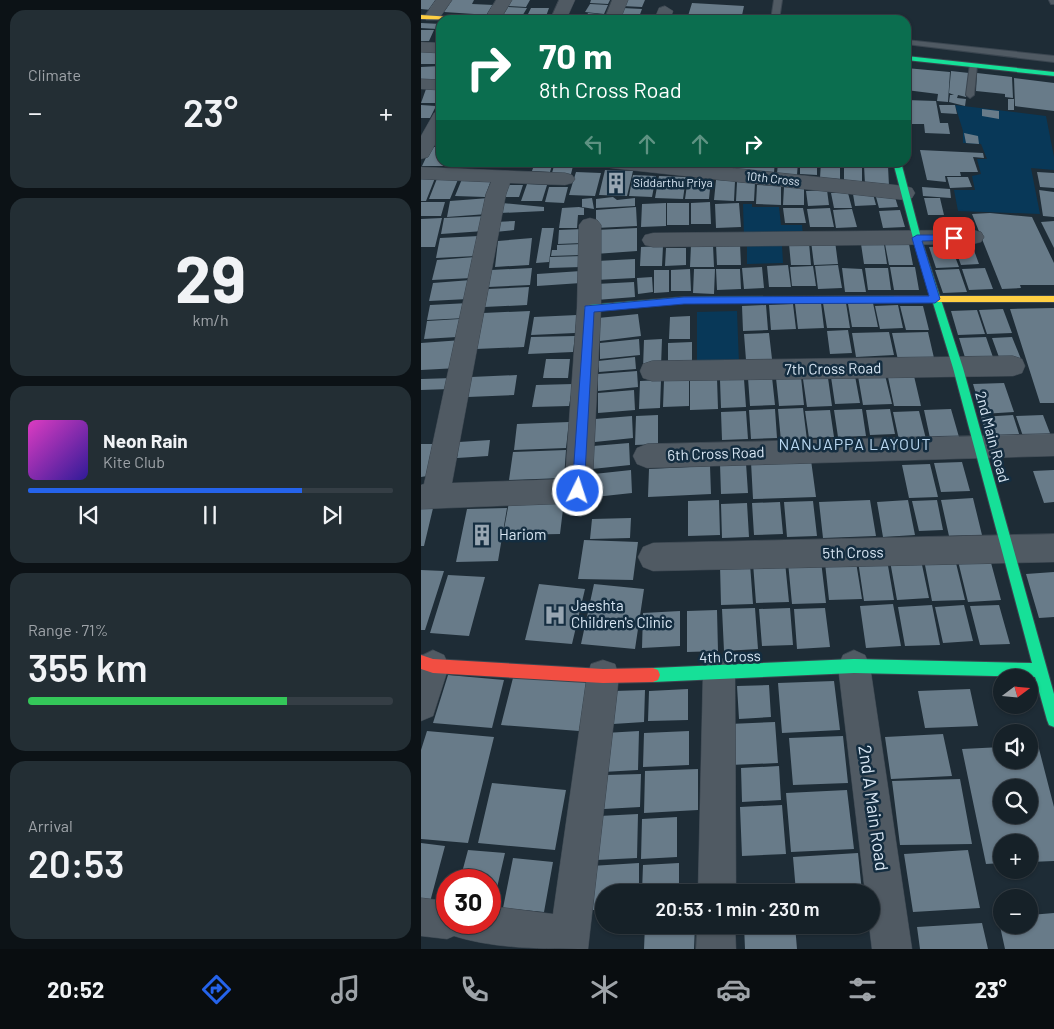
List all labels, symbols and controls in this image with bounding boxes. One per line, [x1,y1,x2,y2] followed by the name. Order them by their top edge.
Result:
[539,34,613,76] text: 70 m
[456,35,521,100] icon: right
[28,65,81,84] text: Climate
[539,76,682,102] text: 8th Cross Road
[183,89,238,135] text: 23°
[28,95,42,129] text: −
[379,95,393,129] text: +
[580,130,608,158] icon: left
[633,130,661,158] icon: ahead
[686,130,714,158] icon: ahead
[739,130,767,158] icon: right
[746,168,801,188] street label: 10th Cross
[603,170,629,196] building icon: Siddarthu Priya
[633,175,713,189] place label: Siddarthu Priya
[933,217,975,259] pin
[940,224,968,252] icon: arrive
[175,238,246,316] text: 29
[192,310,229,329] text: km/h
[784,358,881,378] street label: 7th Cross Road
[972,389,1014,484] street label: 2nd Main Road
[103,429,188,452] text: Neon Rain
[778,434,932,453] district label: NANJAPPA LAYOUT
[667,442,765,464] street label: 6th Cross Road
[103,452,165,471] text: Kite Club
[551,464,603,516] position arrow
[75,501,103,529] icon: previous
[196,501,224,529] icon: pause
[318,501,346,529] icon: next
[469,522,495,548] building icon: Hariom
[499,525,546,543] place label: Hariom
[822,542,884,562] street label: 5th Cross
[571,596,673,631] place label: Jaeshta Children's Clinic
[542,602,568,628] hospital icon: Jaeshta Children's Clinic
[28,620,108,639] text: Range · 71%
[28,644,147,690] text: 355 km
[699,646,761,666] street label: 4th Cross
[993,669,1039,714] north arrow
[993,669,1038,934] map controls
[993,724,1038,769] button: sound
[854,743,894,872] street label: 2nd A Main Road
[993,779,1038,824] button: search
[28,816,73,835] text: Arrival
[993,834,1038,879] button: +
[28,840,124,886] text: 20:53
[436,869,501,934] speed limit sign: 30
[993,889,1038,934] button: −
[655,897,820,920] text: 20:53 · 1 min · 230 m
[199,972,234,1007] icon: directions
[328,972,363,1007] icon: music
[457,972,492,1007] icon: phone
[587,972,622,1007] icon: climate
[716,972,751,1007] icon: car
[845,972,880,1007] icon: filters
[47,976,104,1002] text: 20:52
[975,976,1007,1002] text: 23°

